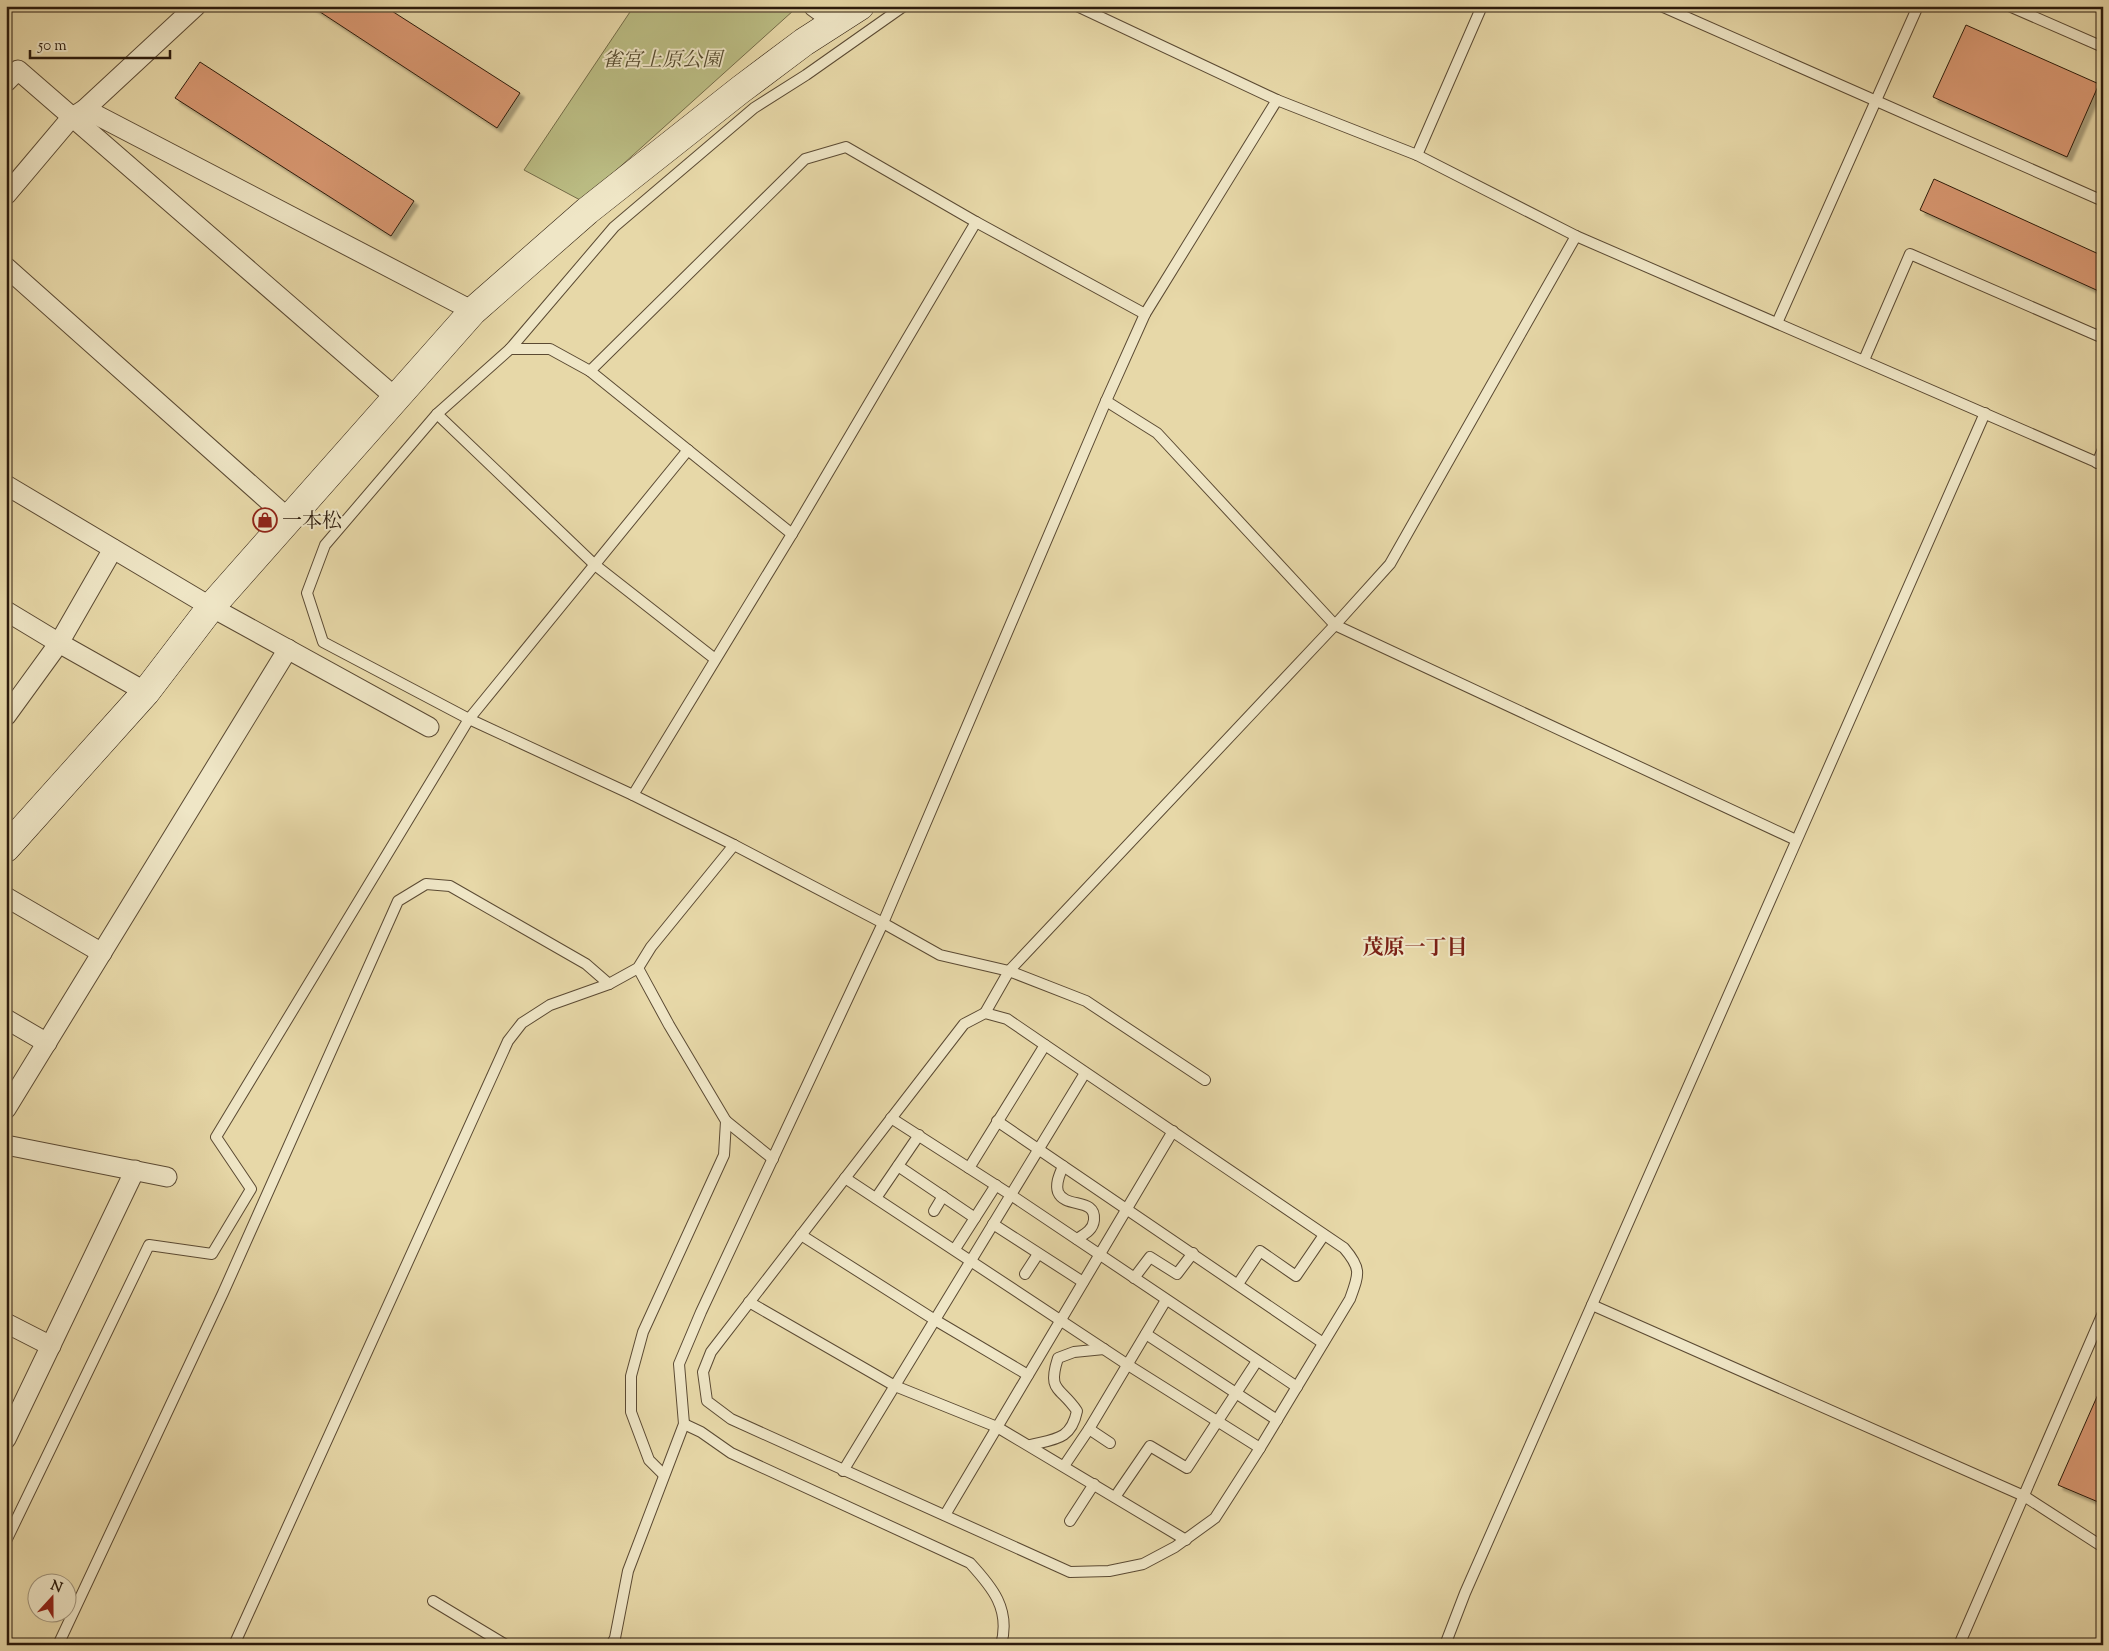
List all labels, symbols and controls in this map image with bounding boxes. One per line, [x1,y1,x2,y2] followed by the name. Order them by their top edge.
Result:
[30,28,170,60] scale bar
[37,36,67,57] text: 50 m
[602,47,725,76] park label: 雀宮上原公園
[252,507,278,533] shop icon: 一本松
[282,508,342,537] place label: 一本松
[1363,934,1468,964] district label: 茂原一丁目
[28,1574,78,1624] north arrow
[47,1576,65,1599] text: N

